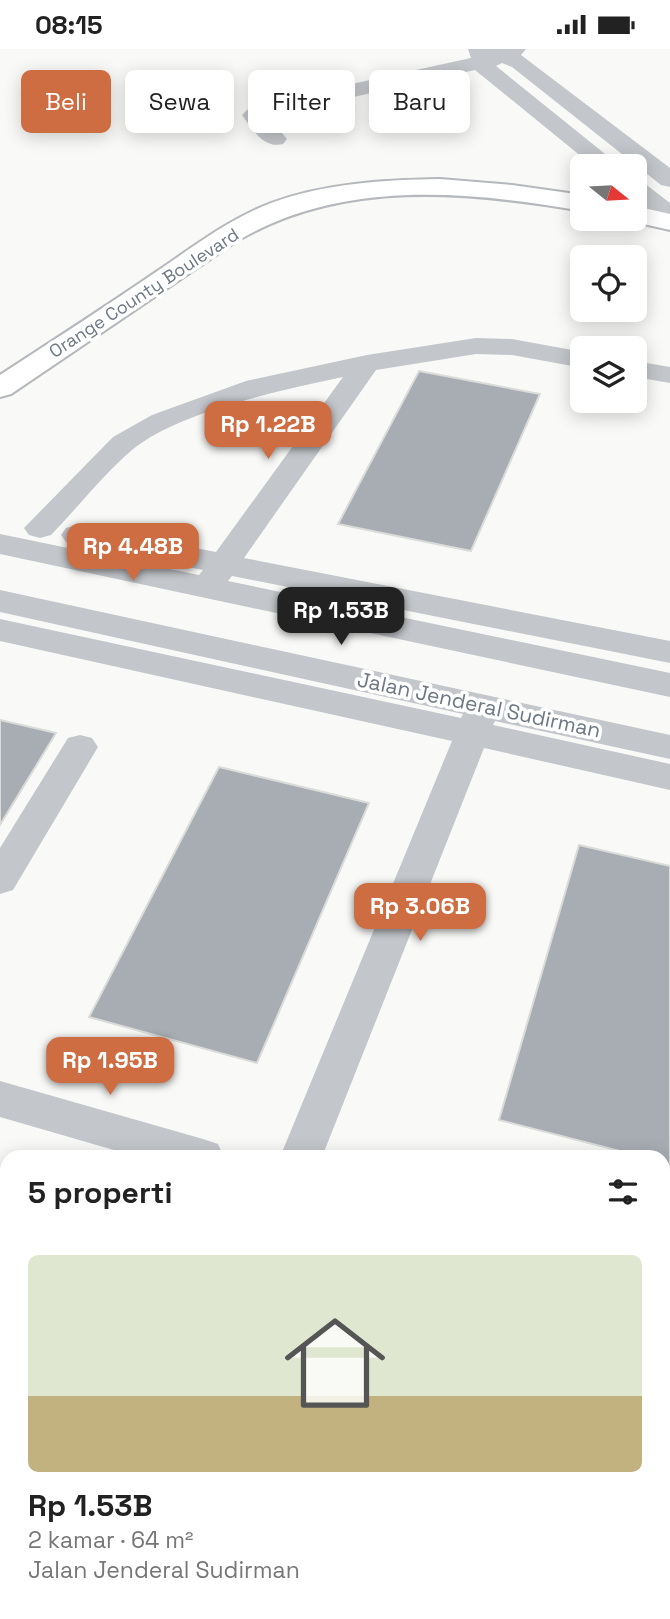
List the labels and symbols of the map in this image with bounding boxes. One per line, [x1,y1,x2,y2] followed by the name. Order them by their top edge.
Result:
[570,154,648,231] north arrow
[44,223,243,363] street label: Orange County Boulevard
[196,401,340,461] pin: Rp 1.22B
[61,524,205,583] pin: Rp 4.48B
[269,587,413,647] pin: Rp 1.53B
[355,666,603,744] street label: Jalan Jenderal Sudirman
[348,883,492,943] pin: Rp 3.06B
[38,1037,182,1097] pin: Rp 1.95B

